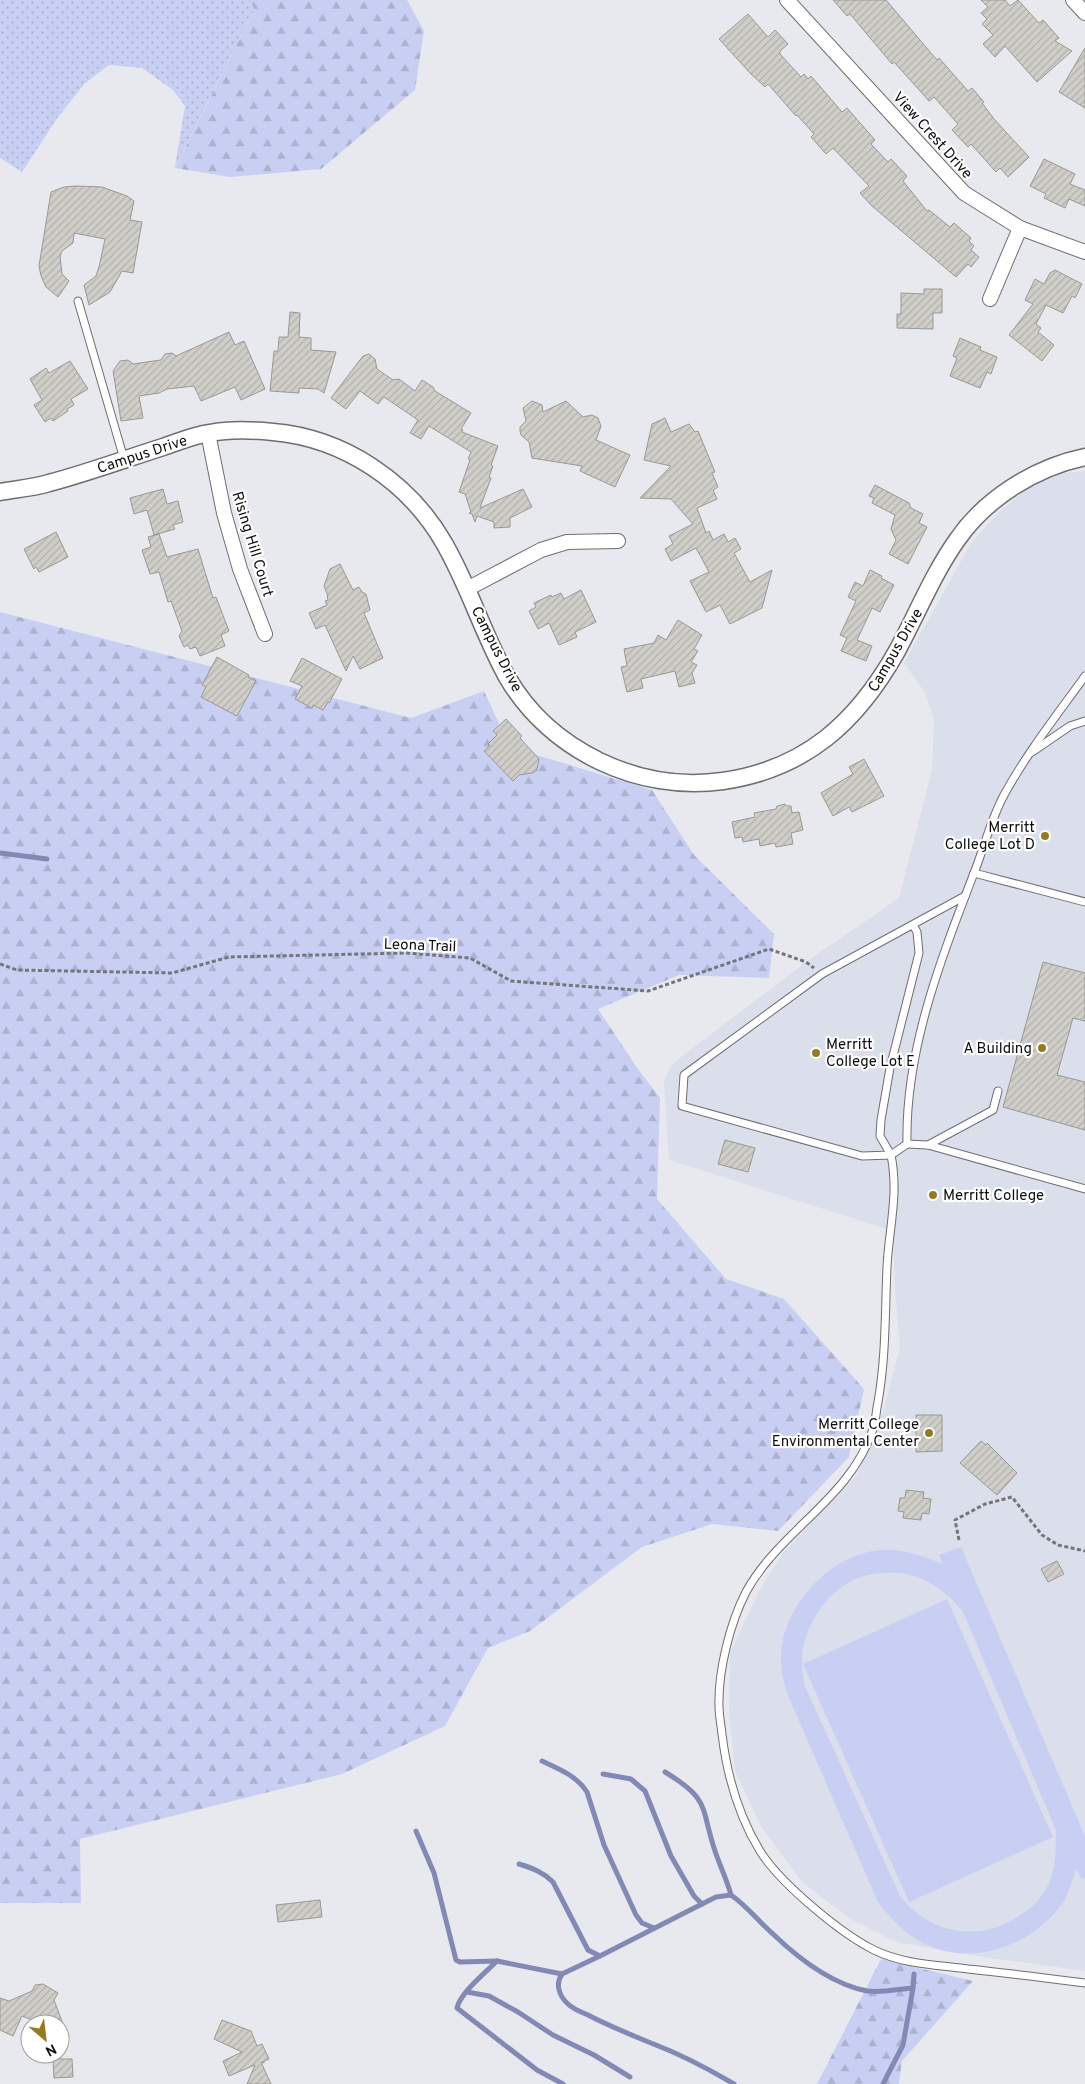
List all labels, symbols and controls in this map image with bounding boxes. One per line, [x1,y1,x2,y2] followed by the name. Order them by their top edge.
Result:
[888,89,976,183] street label: View Crest Drive
[95,432,190,479] street label: Campus Drive
[226,489,277,600] street label: Rising Hill Court
[466,604,525,696] street label: Campus Drive
[865,605,928,696] street label: Campus Drive
[945,819,1035,855] place label: Merritt College Lot D
[1039,830,1051,842] marker: Merritt College Lot D
[383,936,457,957] street label: Leona Trail
[826,1036,915,1072] place label: Merritt College Lot E
[964,1040,1032,1059] place label: A Building
[1036,1042,1048,1054] marker: A Building
[810,1047,822,1059] marker: Merritt College Lot E
[943,1187,1044,1206] place label: Merritt College
[927,1189,939,1201] marker: Merritt College
[772,1416,919,1452] place label: Merritt College Environmental Center
[923,1427,935,1439] marker: Merritt College Environmental Center
[20,2014,70,2064] north arrow
[42,2039,59,2059] text: N

